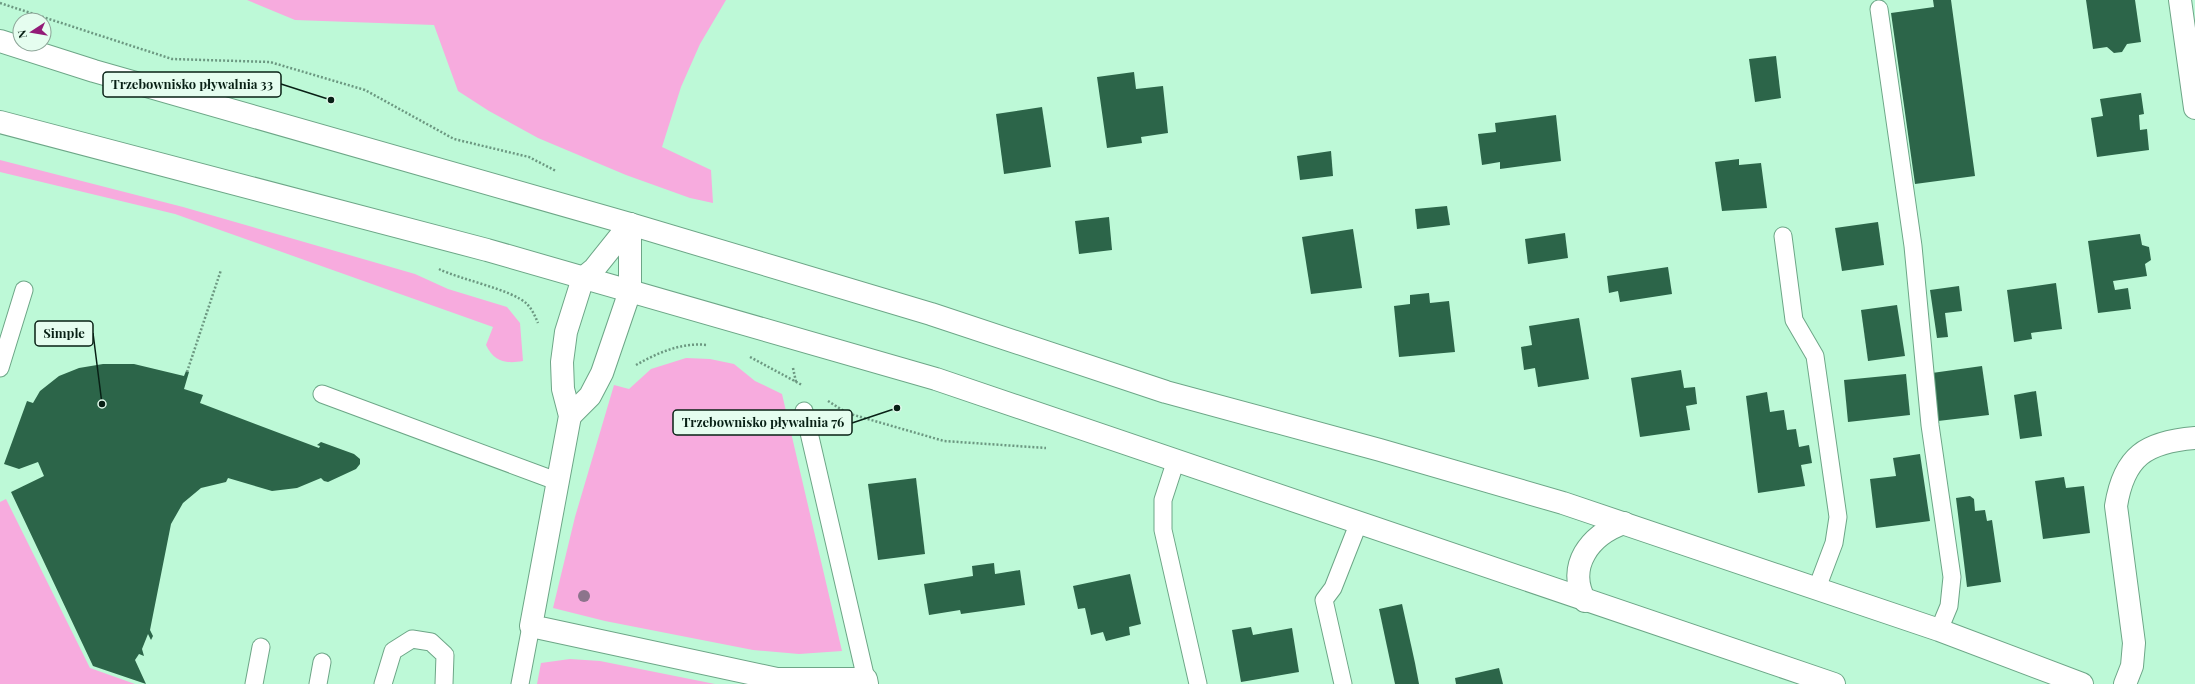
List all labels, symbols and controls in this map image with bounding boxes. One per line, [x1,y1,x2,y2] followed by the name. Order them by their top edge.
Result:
[12,12,52,52] north arrow
[14,29,30,40] text: N
[103,72,281,97] callout: Trzebownisko pływalnia 33
[111,75,273,92] text: Trzebownisko pływalnia 33
[35,321,93,346] callout: Simple
[43,324,85,341] text: Simple
[673,410,852,435] callout: Trzebownisko pływalnia 76
[682,413,844,430] text: Trzebownisko pływalnia 76

